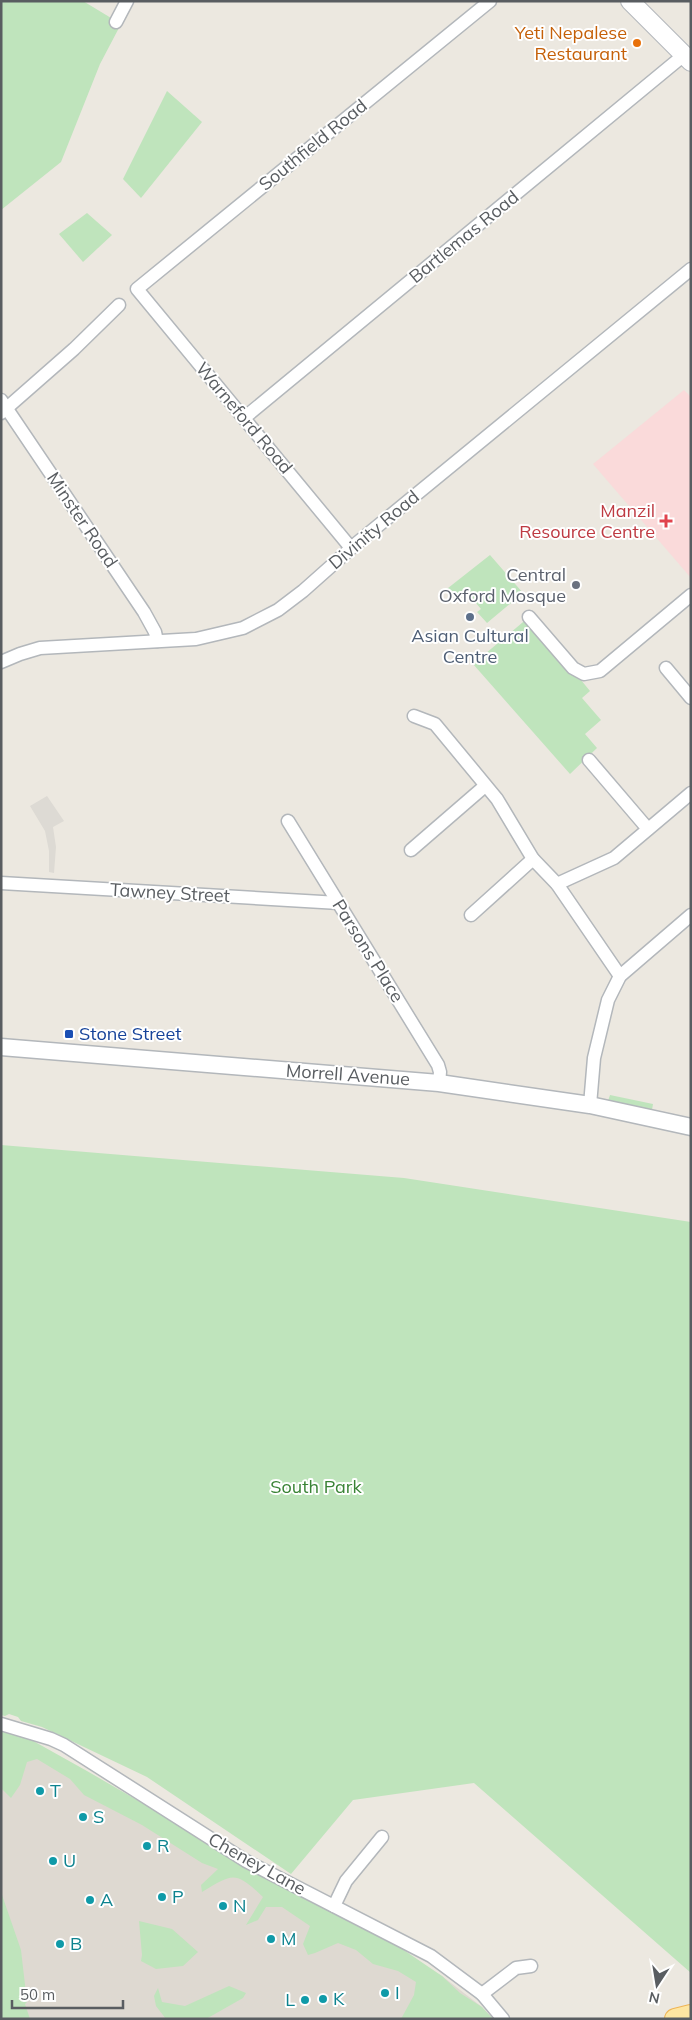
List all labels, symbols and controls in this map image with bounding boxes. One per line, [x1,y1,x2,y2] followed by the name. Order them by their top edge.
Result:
[514,21,627,65] place label: Yeti Nepalese Restaurant
[631,37,643,49] marker: Yeti Nepalese Restaurant
[254,94,372,195] street label: Southfield Road
[404,185,523,288] street label: Bartlemas Road
[191,357,298,478] street label: Warneford Road
[42,467,123,572] street label: Minster Road
[324,485,424,574] street label: Divinity Road
[519,499,655,543] place label: Manzil Resource Centre
[659,514,673,528] marker: Manzil Resource Centre
[439,563,566,607] place label: Central Oxford Mosque
[570,579,582,591] marker: Central Oxford Mosque
[464,611,476,623] marker: Asian Cultural Centre
[411,624,529,668] place label: Asian Cultural Centre
[109,878,231,907] street label: Tawney Street
[328,895,409,1007] street label: Parsons Place
[79,1022,181,1045] place label: Stone Street
[63,1028,75,1040] marker: Stone Street
[285,1059,411,1090] street label: Morrell Avenue
[270,1475,362,1498] park label: South Park
[50,1779,61,1802] place label: T
[34,1785,46,1797] marker: T
[93,1805,104,1828] place label: S
[77,1811,89,1823] marker: S
[204,1827,310,1900] street label: Cheney Lane
[157,1834,169,1857] place label: R
[141,1840,153,1852] marker: R
[63,1849,76,1872] place label: U
[47,1855,59,1867] marker: U
[172,1885,184,1908] place label: P
[100,1888,113,1911] place label: A
[156,1891,168,1903] marker: P
[84,1894,96,1906] marker: A
[233,1894,246,1917] place label: N
[217,1900,229,1912] marker: N
[281,1927,296,1950] place label: M
[70,1932,82,1955] place label: B
[265,1933,277,1945] marker: M
[54,1938,66,1950] marker: B
[632,1960,682,2010] north arrow
[12,1978,124,2010] scale bar
[395,1981,400,2004] place label: I
[20,1985,55,2004] text: 50 m
[333,1987,345,2010] place label: K
[379,1987,391,1999] marker: I
[285,1988,295,2011] place label: L
[647,1988,661,2008] text: N
[317,1993,329,2005] marker: K
[299,1994,311,2006] marker: L

